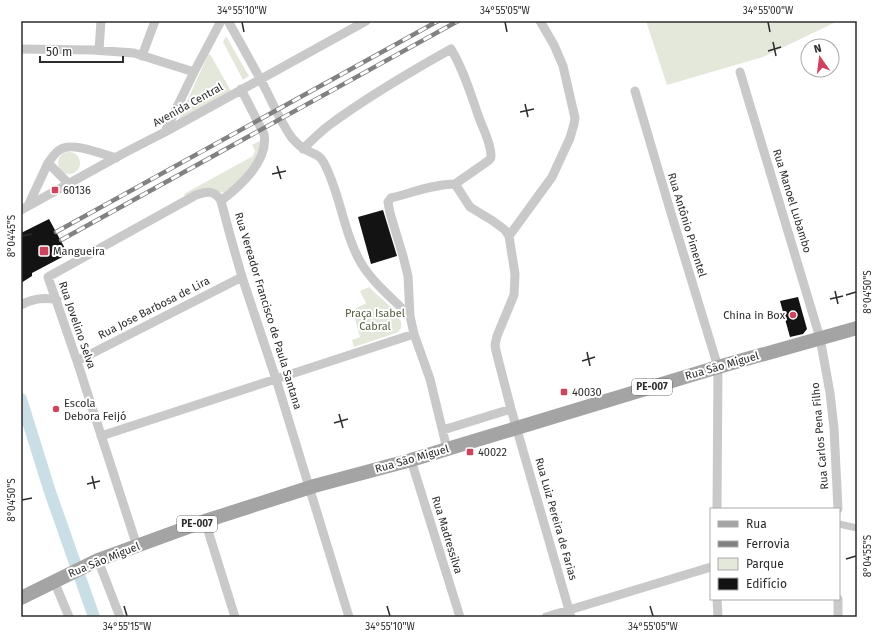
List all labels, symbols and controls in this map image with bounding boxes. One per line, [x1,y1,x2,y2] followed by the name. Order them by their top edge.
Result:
[217,5,267,17] text: 34°55'10"W
[480,5,531,17] text: 34°55'05"W
[743,5,794,17] text: 34°55'00"W
[40,38,123,64] scale bar
[800,38,840,78] north arrow
[813,42,823,56] text: N
[46,45,72,59] text: 50 m
[151,80,225,130] street label: Avenida Central
[770,147,814,255] street label: Rua Manoel Lubambo
[665,171,709,279] street label: Rua Antônio Pimentel
[63,184,91,197] place label: 60136
[50,185,60,195] marker: 60136
[232,211,304,411] street label: Rua Vereador Francisco de Paula Santana
[6,214,18,257] text: 8°04'45"S
[38,245,50,257] marker: Mangueira
[53,245,105,258] place label: Mangueira
[862,270,874,314] text: 8°04'50"S
[96,274,212,342] street label: Rua Jose Barbosa de Lira
[56,280,98,370] street label: Rua Jovelino Selva
[345,307,405,333] park label: Praça Isabel Cabral
[723,309,786,322] place label: China in Box
[788,310,798,320] marker: China in Box
[684,349,760,383] street label: Rua São Miguel
[632,379,672,395] road number: PE-007
[809,382,831,490] street label: Rua Carlos Pena Filho
[572,386,602,399] place label: 40030
[559,387,569,397] marker: 40030
[64,397,126,423] place label: Escola Debora Feijó
[51,404,61,414] marker: Escola Debora Feijó
[374,442,450,476] street label: Rua São Miguel
[478,446,507,459] place label: 40022
[465,447,475,457] marker: 40022
[532,456,580,582] street label: Rua Luiz Pereira de Farias
[6,478,18,522] text: 8°04'50"S
[429,495,465,575] street label: Rua Madressilva
[710,508,840,600] legend
[177,516,217,532] road number: PE-007
[746,517,767,531] text: Rua
[862,534,874,577] text: 8°04'55"S
[746,537,790,551] text: Ferrovia
[66,540,142,580] street label: Rua São Miguel
[746,557,784,571] text: Parque
[746,577,787,591] text: Edifício
[103,621,152,633] text: 34°55'15"W
[365,621,415,633] text: 34°55'10"W
[628,621,679,633] text: 34°55'05"W

